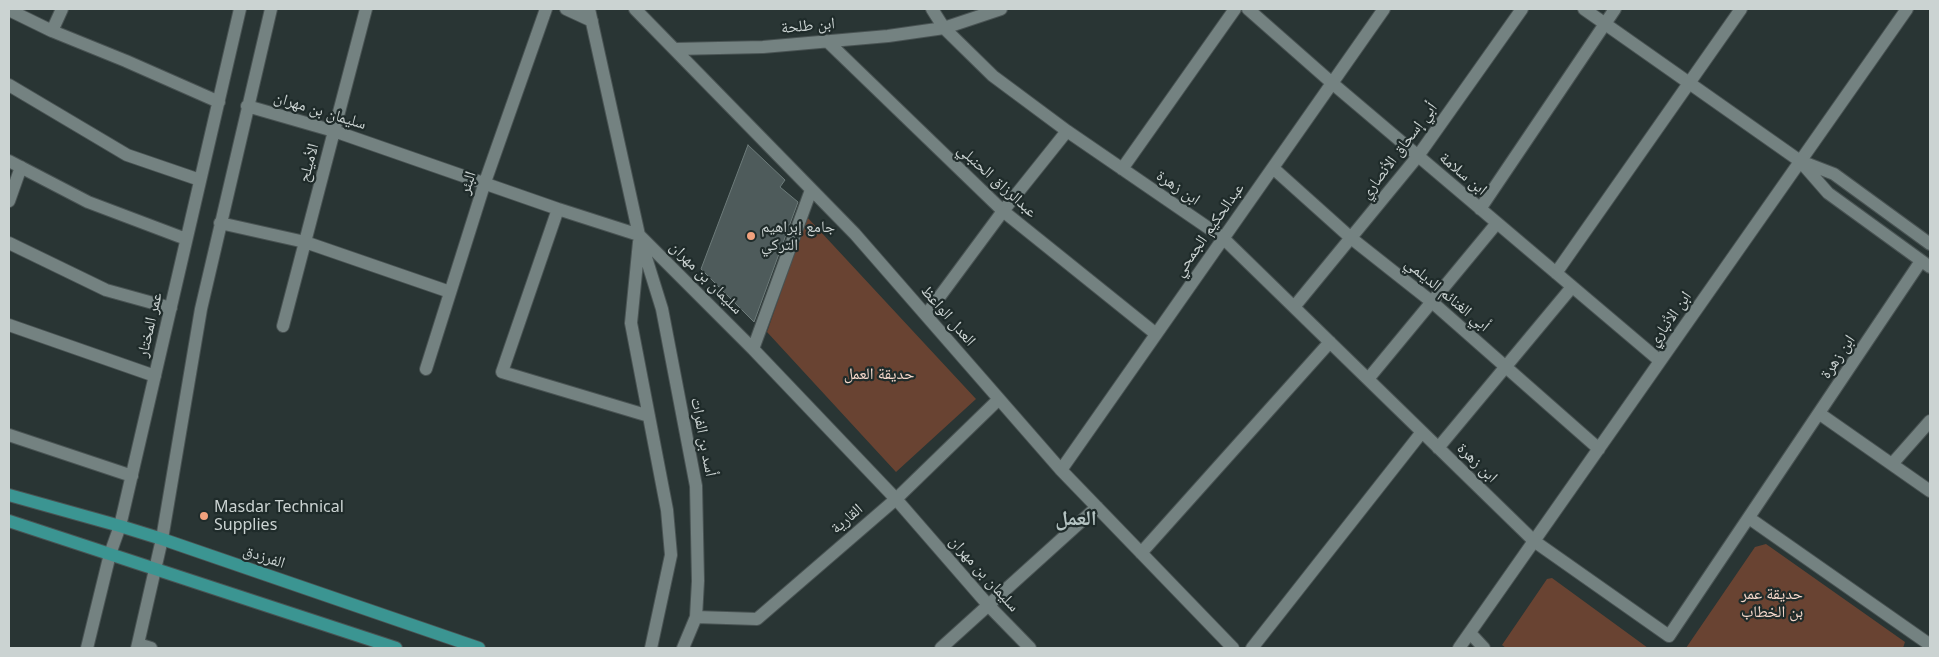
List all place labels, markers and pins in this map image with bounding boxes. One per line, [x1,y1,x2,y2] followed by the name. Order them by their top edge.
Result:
[761,217,835,255] place label: جامع إبراهيم التركي
[745,230,757,242] marker: جامع إبراهيم التركي
[214,497,344,535] place label: Masdar Technical Supplies
[198,510,210,522] marker: Masdar Technical Supplies

